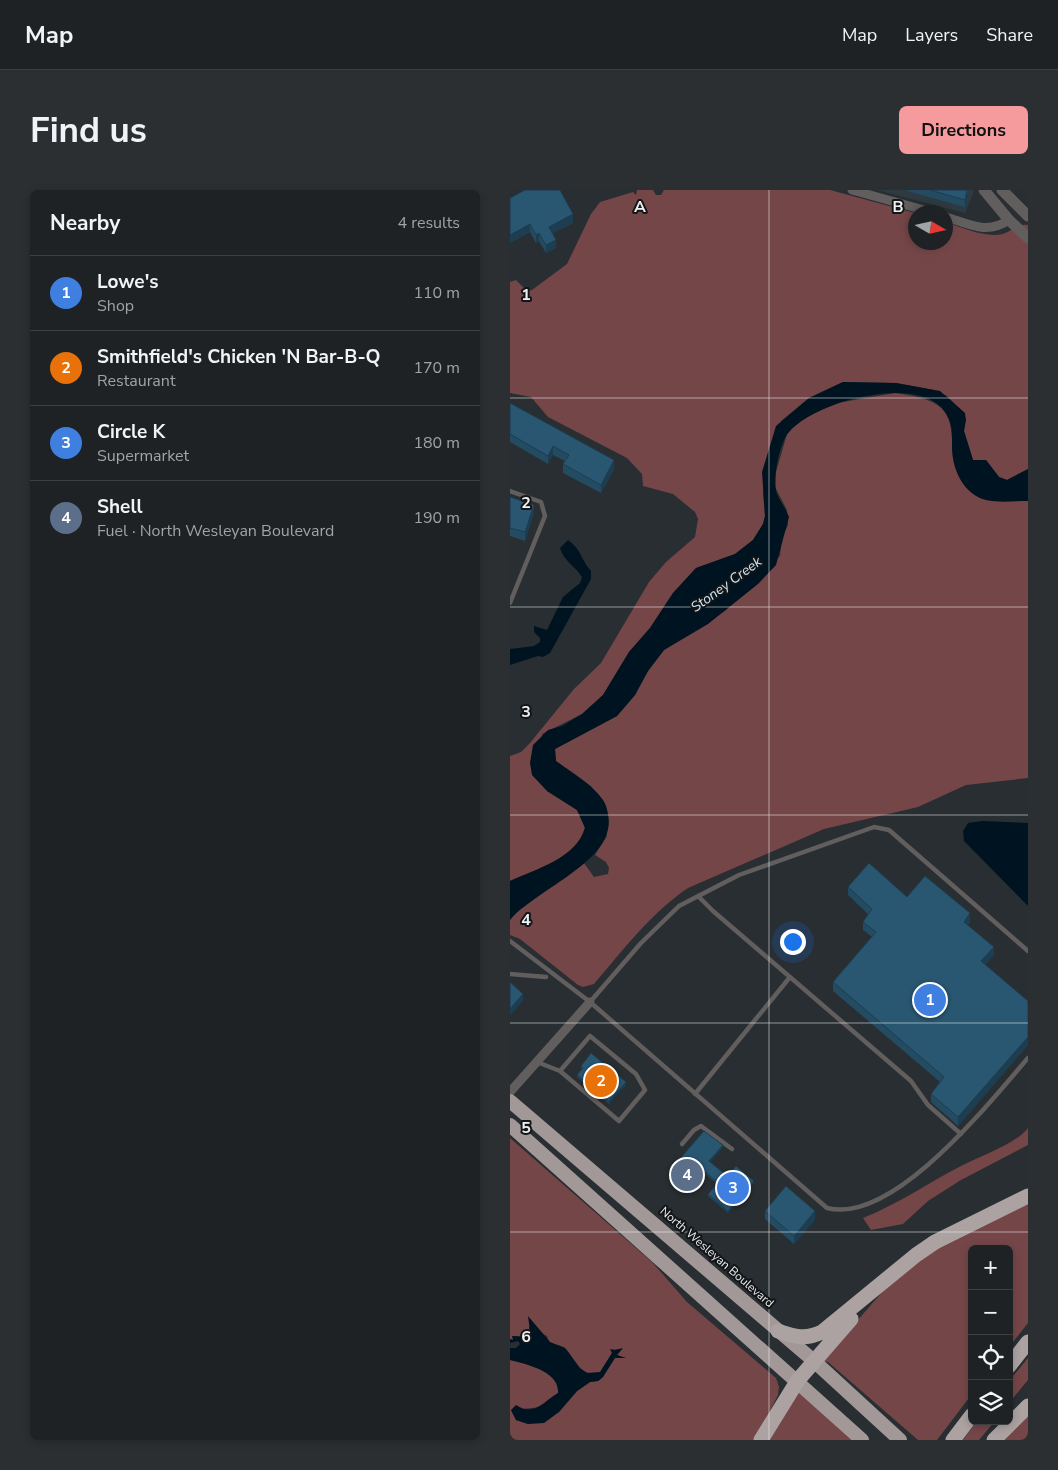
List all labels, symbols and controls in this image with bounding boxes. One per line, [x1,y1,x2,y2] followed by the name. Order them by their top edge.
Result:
[25,19,73,51] text: Map
[842,23,877,47] text: Map
[905,23,958,47] text: Layers
[986,23,1033,47] text: Share
[899,106,1028,154] button: Directions
[30,107,147,154] text: Find us
[634,196,646,218] text: A
[892,196,904,218] text: B
[908,205,953,250] north arrow
[50,209,120,237] text: Nearby
[398,212,460,234] text: 4 results
[97,269,159,295] text: Lowe's
[61,282,71,304] text: 1
[413,282,460,304] text: 110 m
[521,284,531,306] text: 1
[97,295,134,317] text: Shop
[97,344,381,370] text: Smithfield's Chicken 'N Bar-B-Q
[61,357,71,379] text: 2
[413,357,460,379] text: 170 m
[97,370,176,392] text: Restaurant
[97,419,165,445] text: Circle K
[61,432,71,454] text: 3
[413,432,460,454] text: 180 m
[97,445,189,467] text: Supermarket
[521,492,531,514] text: 2
[97,494,143,520] text: Shell
[61,507,71,529] text: 4
[413,507,460,529] text: 190 m
[97,520,334,542] text: Fuel · North Wesleyan Boulevard
[687,552,766,617] water label: Stoney Creek
[521,701,531,723] text: 3
[521,909,531,931] text: 4
[780,929,806,955] your location
[914,981,946,1019] pin: 1
[585,1062,617,1100] pin: 2
[521,1117,531,1139] text: 5
[671,1156,703,1194] pin: 4
[717,1169,749,1207] pin: 3
[657,1203,777,1311] street label: North Wesleyan Boulevard
[968,1245,1013,1425] map controls
[968,1245,1013,1290] button: +
[968,1290,1013,1335] button: −
[521,1326,531,1348] text: 6
[968,1335,1013,1380] button: locate
[968,1380,1013,1425] button: layers

